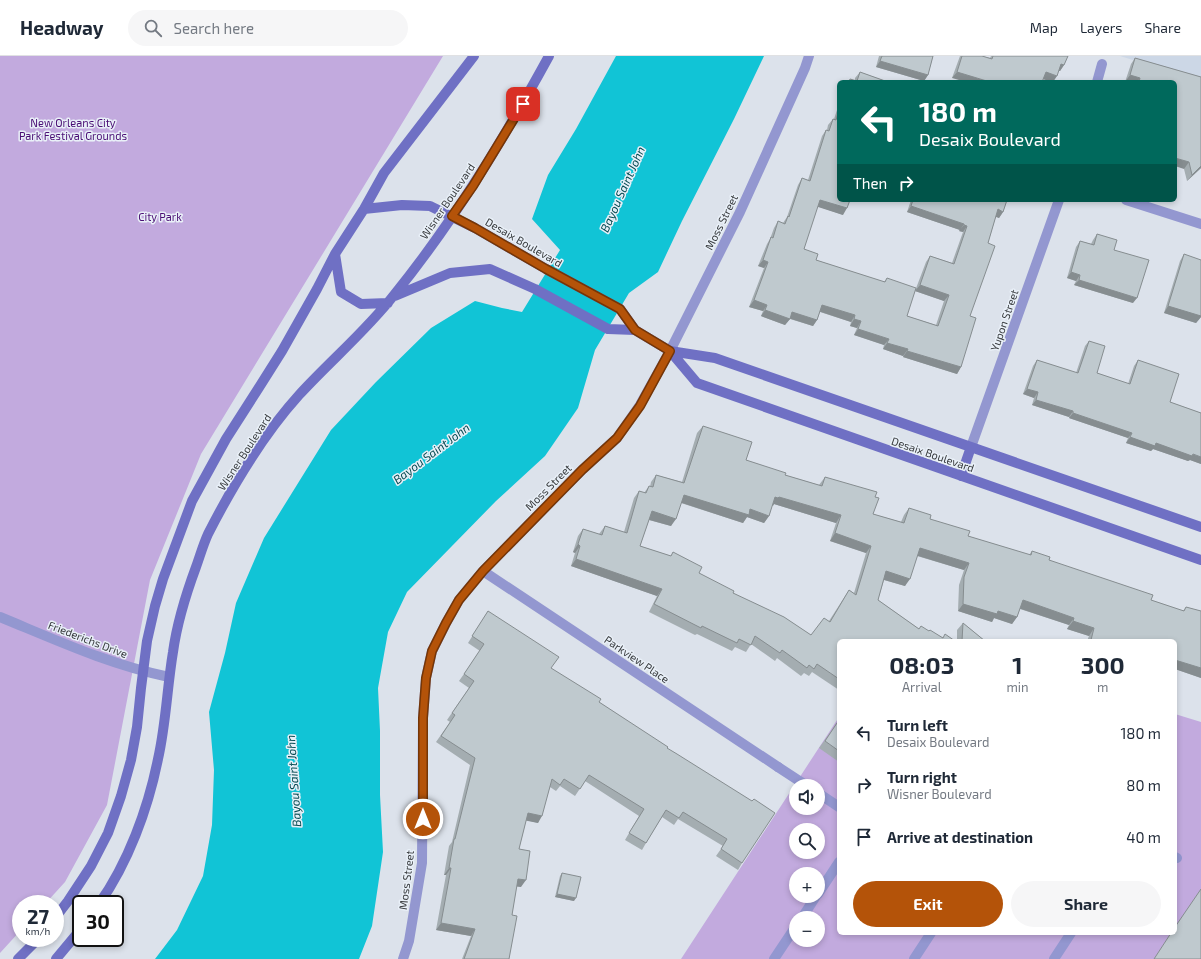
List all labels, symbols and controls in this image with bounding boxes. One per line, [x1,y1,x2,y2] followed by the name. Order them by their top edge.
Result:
[128,10,408,46] search box
[20,16,104,39] text: Headway
[142,17,164,39] icon: search
[174,19,254,37] text: Search here
[1030,19,1058,36] text: Map
[1080,19,1122,36] text: Layers
[1144,19,1181,36] text: Share
[506,87,540,121] pin
[512,93,534,115] icon: arrive
[919,94,997,128] text: 180 m
[853,96,905,148] icon: left
[19,116,128,142] park label: New Orleans City Park Festival Grounds
[919,128,1061,150] text: Desaix Boulevard
[597,144,648,234] water label: Bayou Saint John
[417,161,477,241] street label: Wisner Boulevard
[895,172,917,194] icon: right
[853,174,887,192] text: Then
[702,192,740,252] street label: Moss Street
[138,210,182,223] park label: City Park
[483,215,565,269] street label: Desaix Boulevard
[987,288,1021,352] street label: Yupon Street
[214,411,274,493] street label: Wisner Boulevard
[390,420,473,487] water label: Bayou Saint John
[890,434,976,474] street label: Desaix Boulevard
[522,461,574,513] street label: Moss Street
[46,618,130,660] street label: Friederichs Drive
[602,633,672,685] street label: Parkview Place
[889,650,954,679] text: 08:03
[1012,650,1023,679] text: 1
[1081,650,1125,679] text: 300
[902,679,942,695] text: Arrival
[1006,679,1029,695] text: min
[1097,679,1109,695] text: m
[887,716,948,734] text: Turn left
[853,722,875,744] icon: left
[1120,724,1161,742] text: 180 m
[283,734,304,827] water label: Bayou Saint John
[887,734,990,750] text: Desaix Boulevard
[887,768,957,786] text: Turn right
[853,774,875,796] icon: right
[1126,776,1161,794] text: 80 m
[789,779,825,947] map controls
[789,779,825,815] button: sound
[887,786,992,802] text: Wisner Boulevard
[402,798,444,840] position arrow
[789,823,825,859] button: search
[853,826,875,848] icon: arrive
[887,828,1033,846] text: Arrive at destination
[1126,828,1161,846] text: 40 m
[396,849,416,911] street label: Moss Street
[789,867,825,903] button: +
[853,881,1003,927] button: Exit
[1011,881,1161,927] button: Share
[72,895,124,947] speed limit sign: 30
[27,904,49,928] text: 27
[789,911,825,947] button: −
[26,925,50,937] text: km/h

